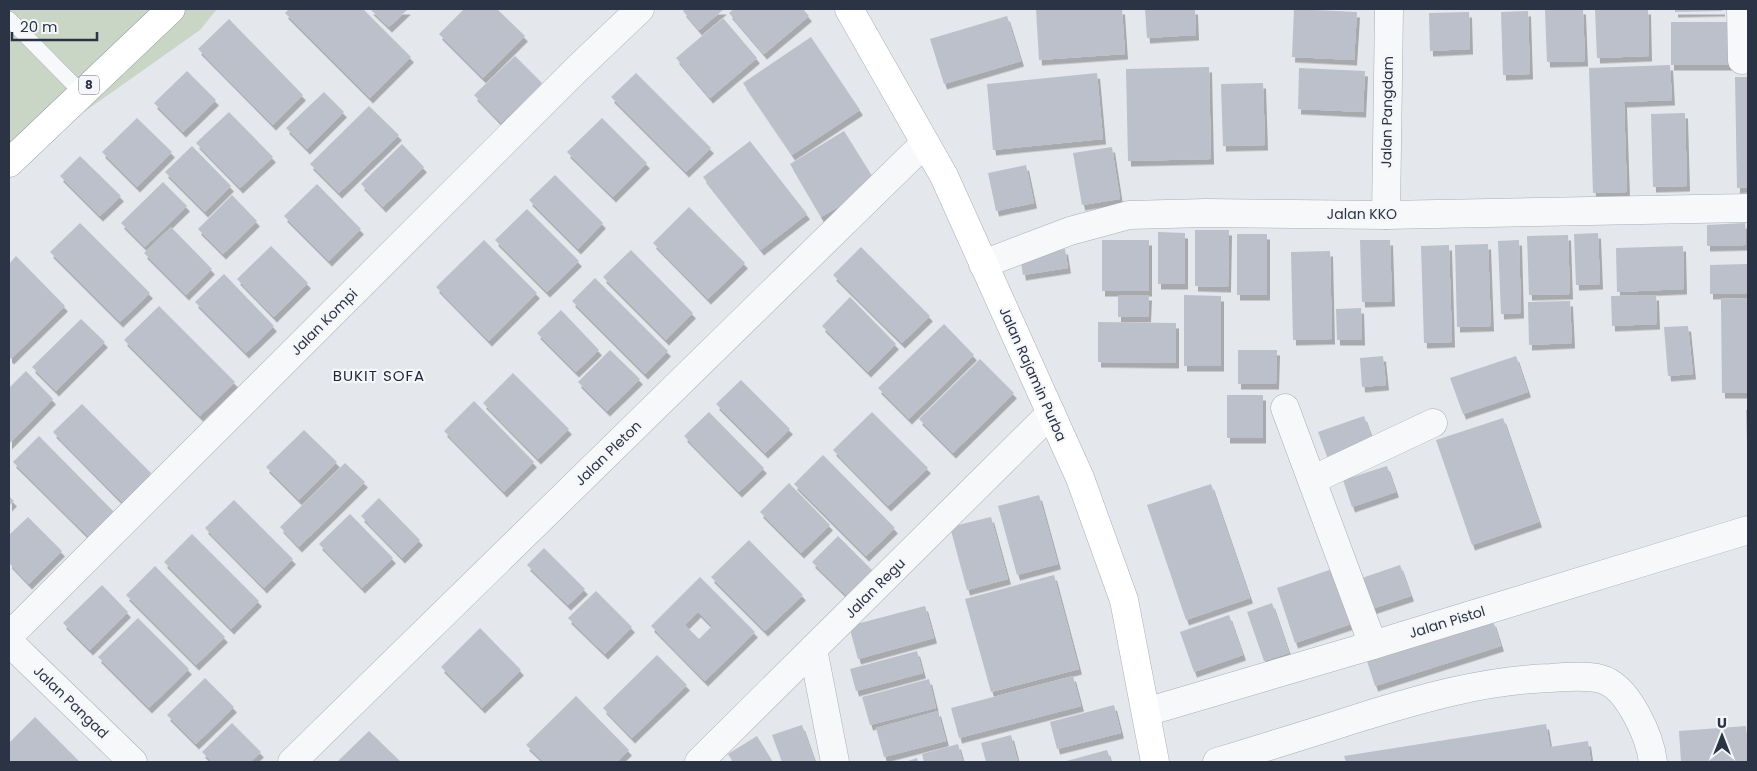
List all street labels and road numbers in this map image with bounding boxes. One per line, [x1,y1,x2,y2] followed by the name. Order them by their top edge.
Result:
[1376,56,1398,168] street label: Jalan Pangdam
[79,76,99,94] road number: 8
[1327,204,1397,224] street label: Jalan KKO
[286,284,362,360] street label: Jalan Kompi
[994,304,1072,444] street label: Jalan Rajamin Purba
[570,416,646,490] street label: Jalan Pleton
[840,553,910,623] street label: Jalan Regu
[1406,601,1488,643] street label: Jalan Pistol
[29,661,113,743] street label: Jalan Pangad

